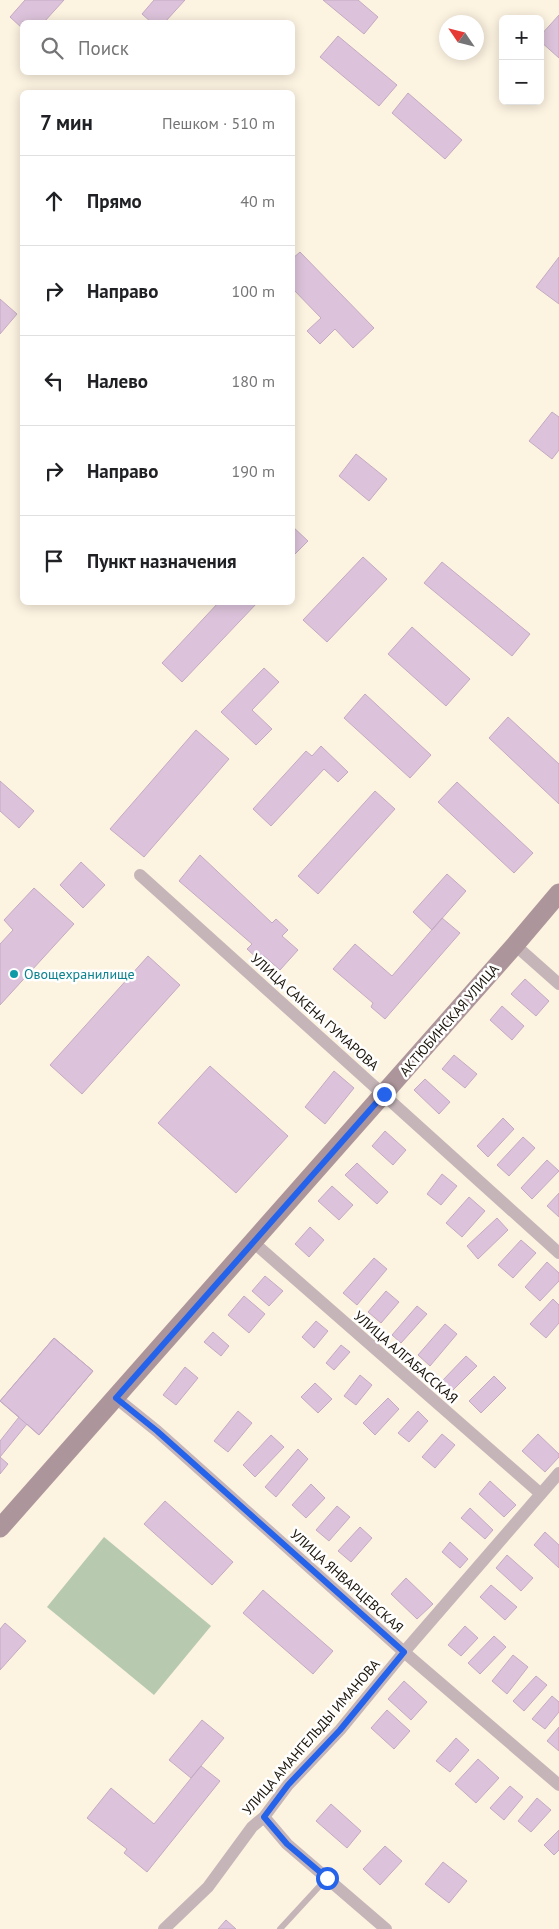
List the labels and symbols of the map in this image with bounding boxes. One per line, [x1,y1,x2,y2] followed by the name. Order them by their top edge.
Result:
[439,15,484,60] north arrow
[247,950,383,1075] street label: УЛИЦА САКЕНА ГУМАРОВА
[395,960,503,1080] street label: АКТЮБИНСКАЯ УЛИЦА
[24,965,135,983] place label: Овощехранилище
[8,968,20,980] marker: Овощехранилище
[373,1083,396,1106] route end
[350,1307,462,1407] street label: УЛИЦА АЛГАБАССКАЯ
[287,1525,407,1637] street label: УЛИЦА ЯНВАРЦЕВСКАЯ
[238,1655,384,1819] street label: УЛИЦА АМАНГЕЛЬДЫ ИМАНОВА
[316,1867,339,1890] route start

